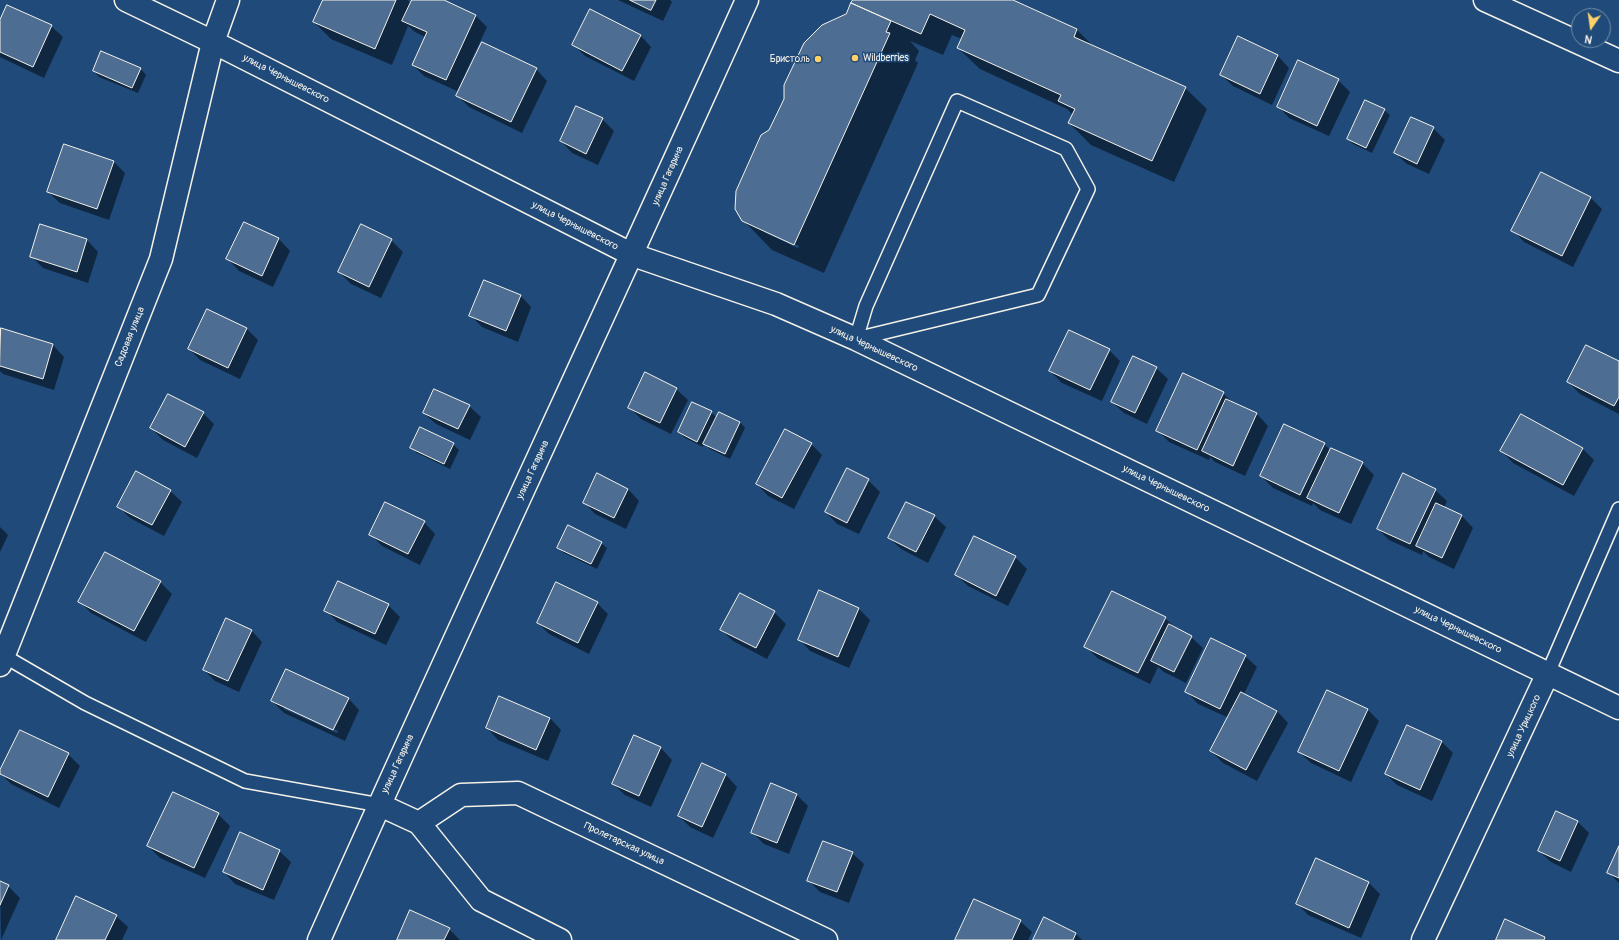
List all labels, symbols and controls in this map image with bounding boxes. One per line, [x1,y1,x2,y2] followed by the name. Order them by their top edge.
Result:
[1571,8,1611,48] north arrow
[1583,32,1593,46] text: N
[241,52,331,106] street label: улица Чернышевского
[863,52,909,64] place label: Wildberries
[770,53,810,65] place label: Бристоль
[850,53,860,63] marker: Wildberries
[813,54,823,64] marker: Бристоль
[650,145,686,207] street label: улица Гагарина
[530,199,620,253] street label: улица Чернышевского
[113,305,147,369] street label: Садовая улица
[828,323,920,375] street label: улица Чернышевского
[514,439,552,501] street label: улица Гагарина
[1120,463,1212,515] street label: улица Чернышевского
[1412,604,1504,656] street label: улица Чернышевского
[1504,693,1544,759] street label: улица Урицкого
[379,733,417,795] street label: улица Гагарина
[582,820,666,868] street label: Пролетарская улица

